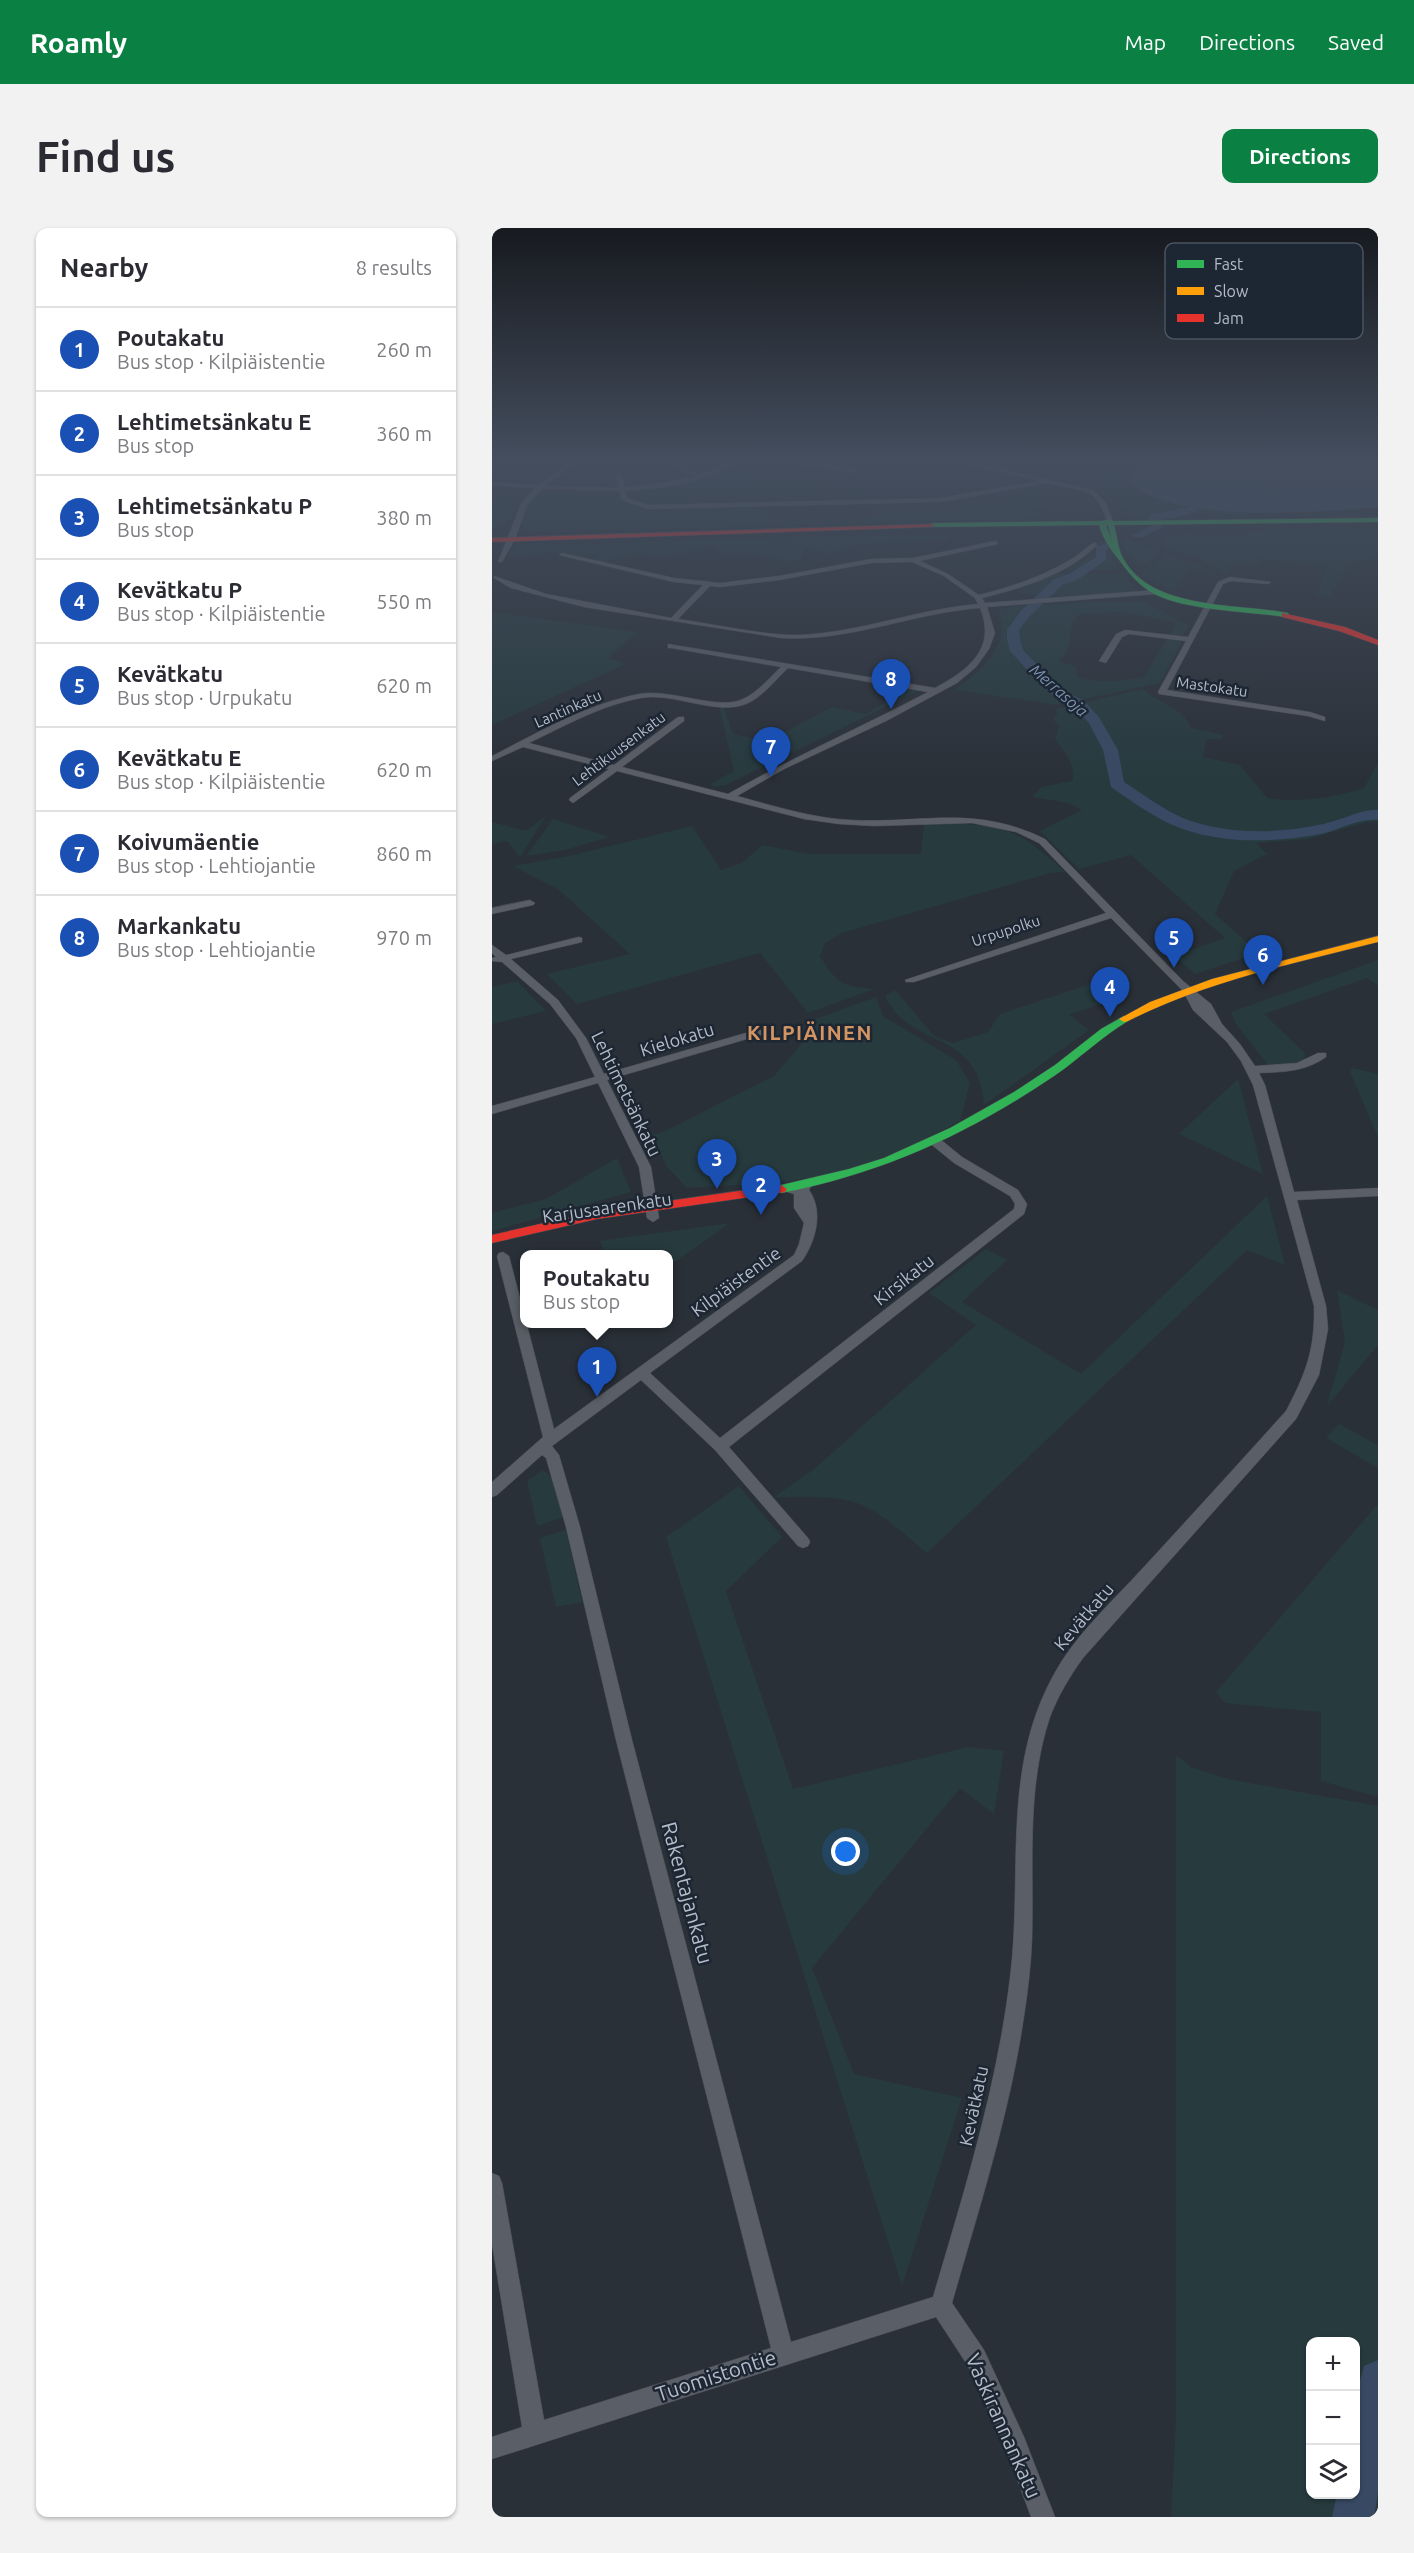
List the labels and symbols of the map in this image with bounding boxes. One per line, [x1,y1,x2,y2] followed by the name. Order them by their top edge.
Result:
[1165,243,1363,339] legend
[1214,255,1244,273] text: Fast
[1214,282,1249,300] text: Slow
[1214,309,1244,327] text: Jam
[872,660,910,709] pin: 8
[1027,660,1092,720] water label: Merrasoja
[1175,673,1249,700] street label: Mastokatu
[532,686,604,731] street label: Lantinkatu
[569,708,668,789] street label: Lehtikuusenkatu
[752,728,790,777] pin: 7
[970,911,1042,950] street label: Urpupolku
[1154,918,1194,968] pin: 5
[1244,936,1282,985] pin: 6
[1090,968,1130,1017] pin: 4
[637,1018,716,1060] street label: Kielokatu
[747,1021,873,1044] district label: KILPIÄINEN
[588,1028,666,1159] street label: Lehtimetsänkatu
[698,1140,736,1189] pin: 3
[742,1166,780,1215] pin: 2
[541,1188,673,1226] street label: Karjusaarenkatu
[687,1242,784,1320] street label: Kilpiäistentie
[869,1250,937,1309] street label: Kirsikatu
[578,1348,616,1397] pin: 1
[1049,1579,1117,1654] street label: Kevätkatu
[657,1819,718,1966] street label: Rakentajankatu
[831,1837,860,1866] your location
[955,2064,991,2148] street label: Kevätkatu
[652,2344,779,2406] street label: Tuomistontie
[961,2350,1047,2502] street label: Vaskirannankatu

